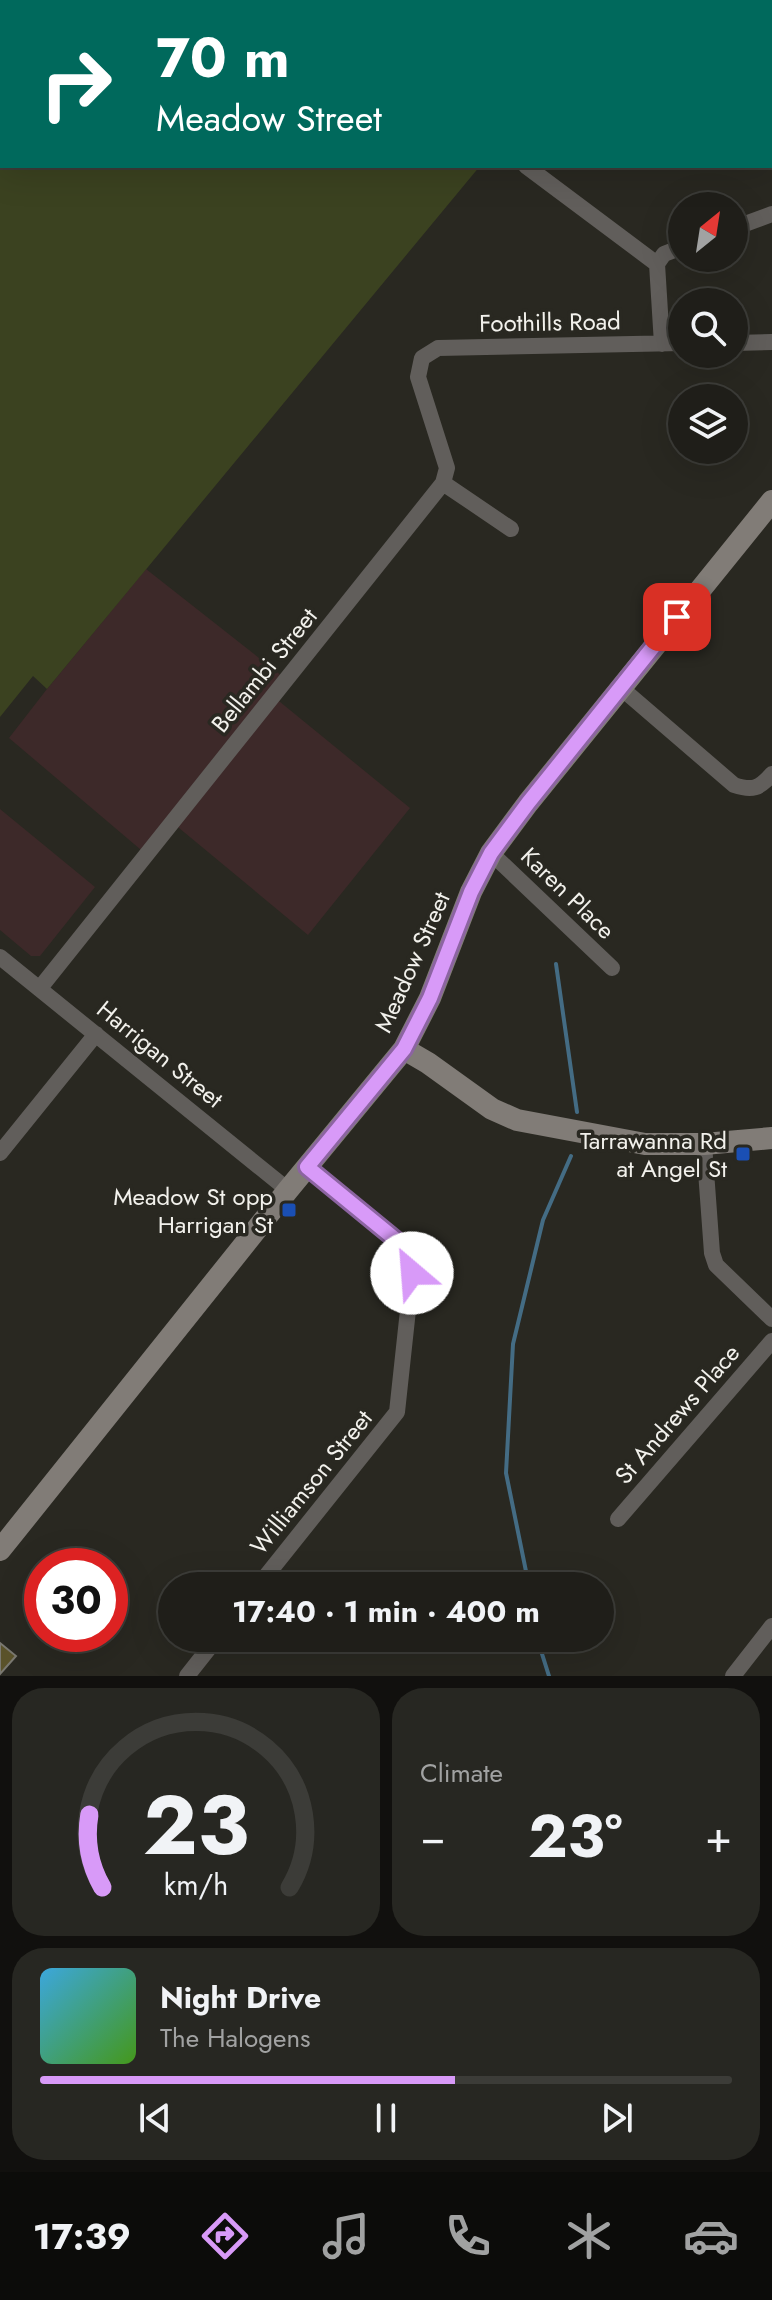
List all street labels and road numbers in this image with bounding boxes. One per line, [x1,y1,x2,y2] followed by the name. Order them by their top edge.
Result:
[479,303,621,341] street label: Foothills Road
[203,600,325,740] street label: Bellambi Street
[513,839,623,947] street label: Karen Place
[365,886,459,1038] street label: Meadow Street
[89,992,231,1116] street label: Harrigan Street
[606,1336,748,1492] street label: St Andrews Place
[242,1402,381,1562] street label: Williamson Street

